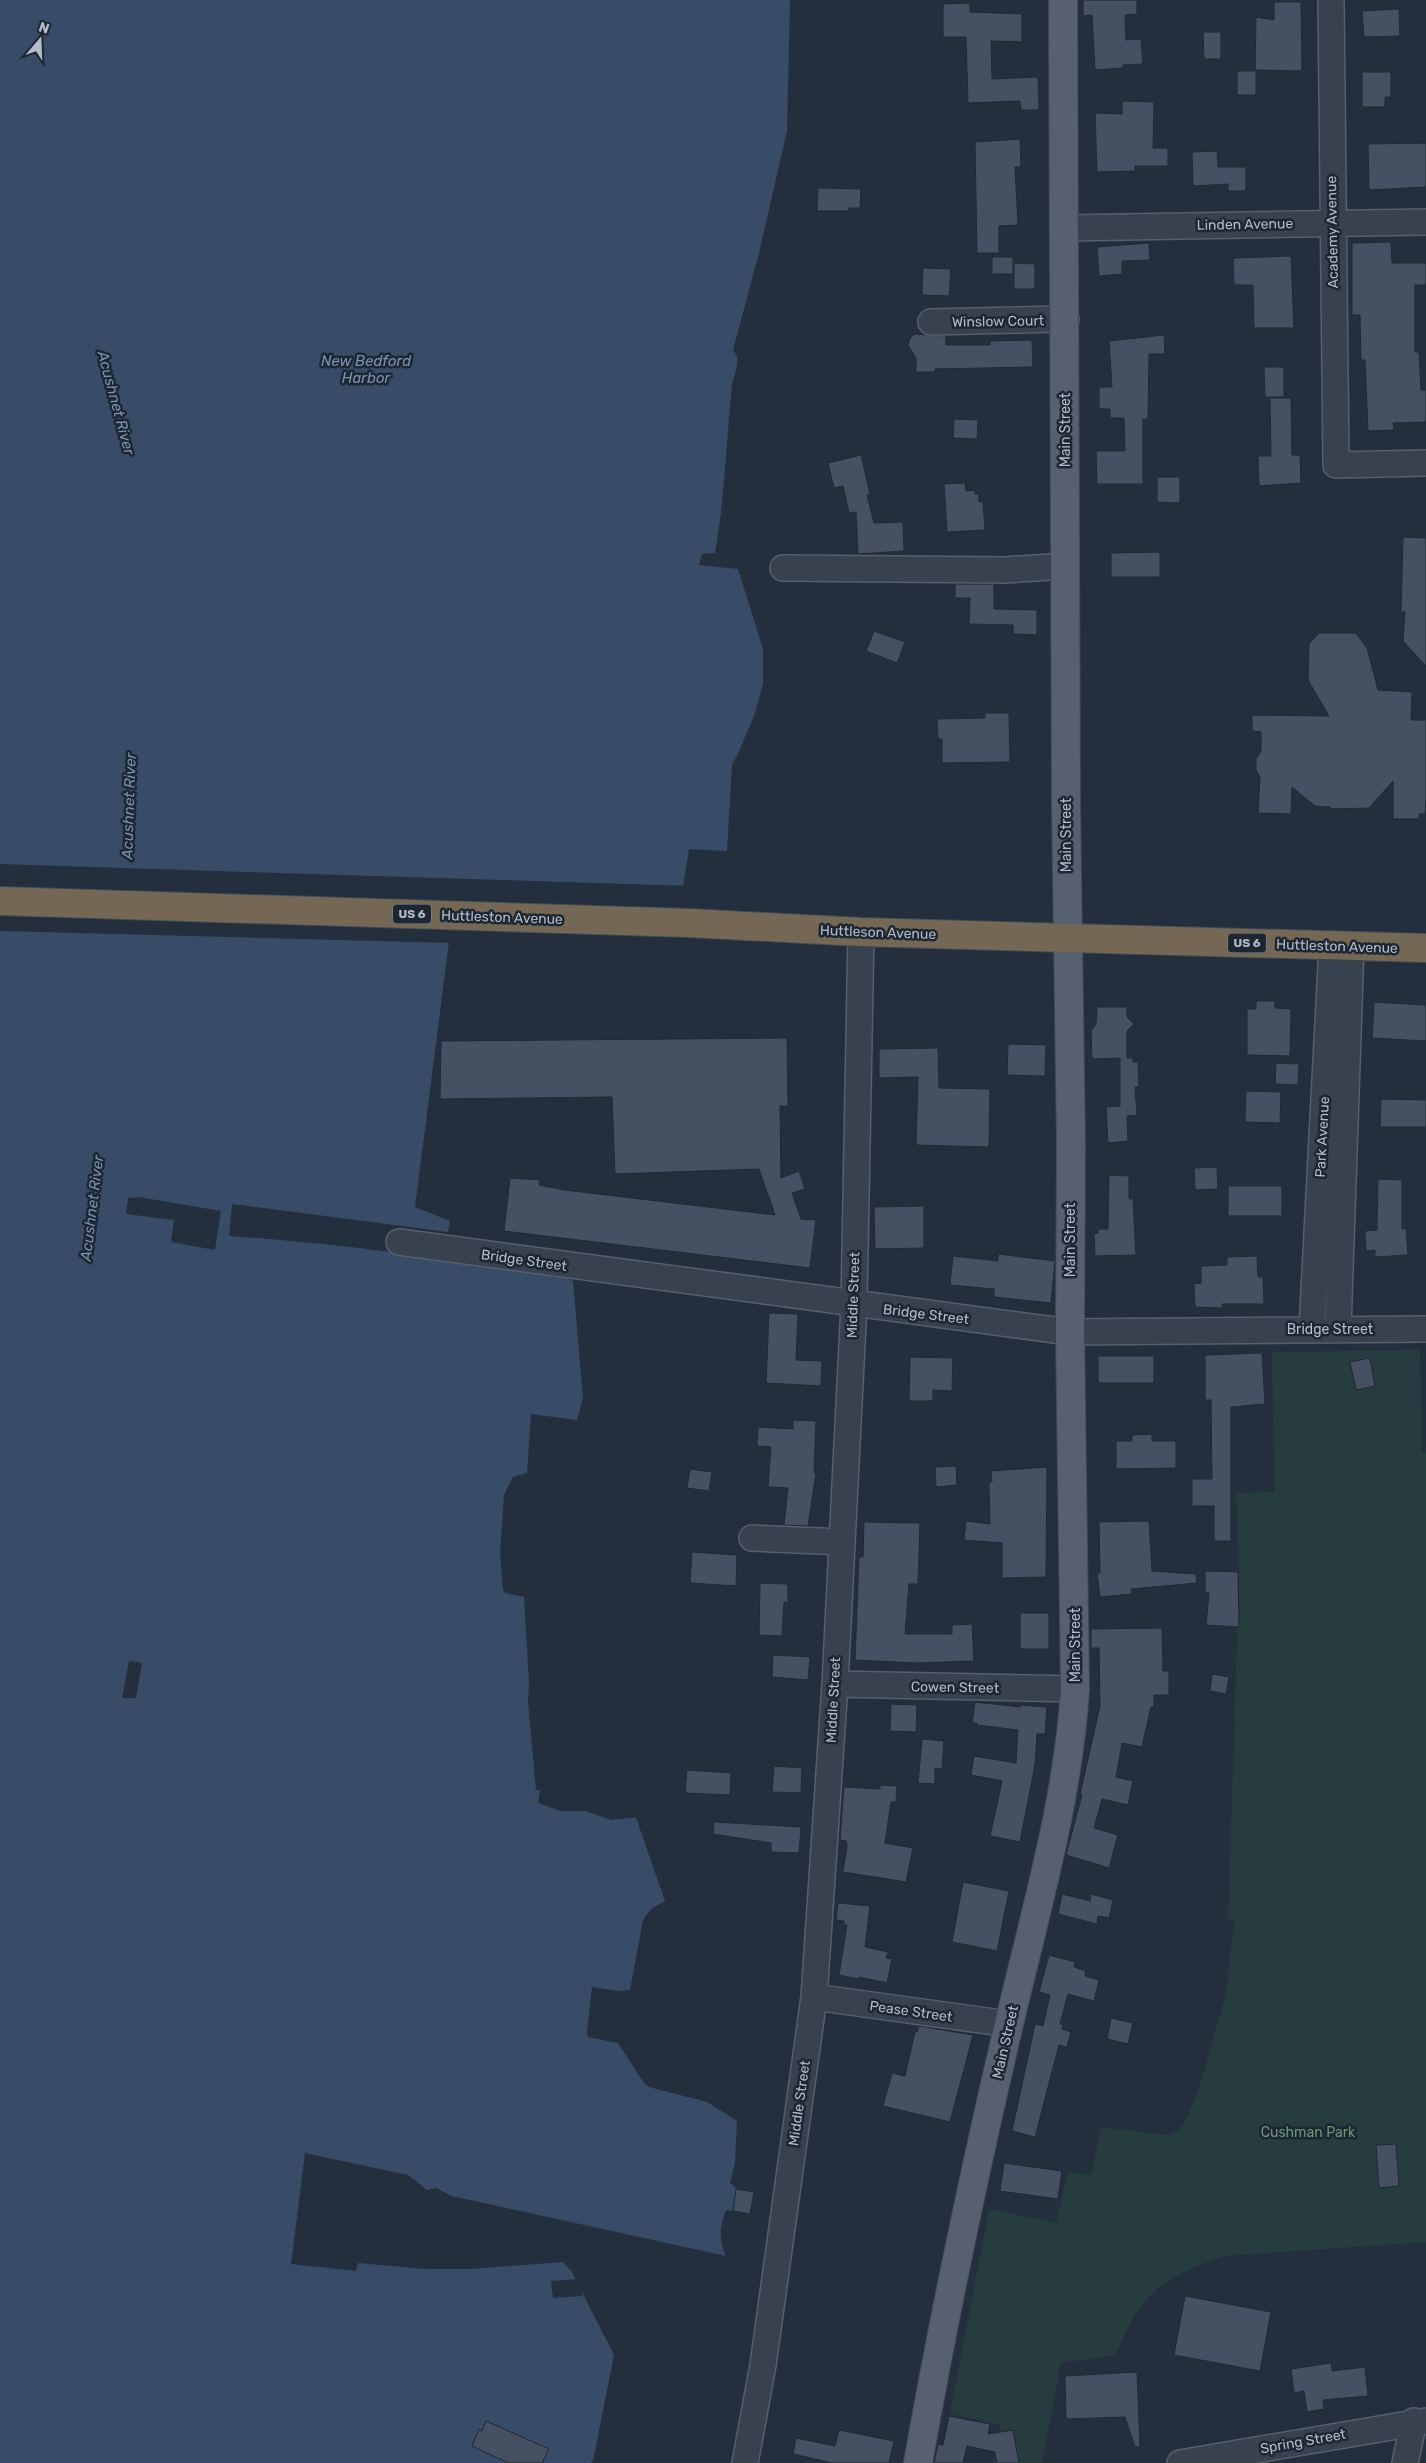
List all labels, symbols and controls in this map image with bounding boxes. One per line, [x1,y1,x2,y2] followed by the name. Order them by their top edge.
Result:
[15,15,65,65] north arrow
[37,19,52,38] text: N
[1323,175,1342,288] street label: Academy Avenue
[1197,215,1294,234] street label: Linden Avenue
[952,312,1045,331] street label: Winslow Court
[93,348,139,458] water label: Acushnet River
[321,352,412,387] water label: New Bedford Harbor
[1057,392,1074,467] street label: Main Street
[118,751,140,861] water label: Acushnet River
[1058,797,1075,872] street label: Main Street
[393,904,431,924] road number: US 6
[441,907,563,928] street label: Huttleston Avenue
[820,922,937,943] street label: Huttleson Avenue
[1228,934,1266,952] road number: US 6
[1276,936,1398,957] street label: Huttleston Avenue
[1312,1096,1333,1178] street label: Park Avenue
[76,1153,108,1263] water label: Acushnet River
[1062,1202,1079,1277] street label: Main Street
[480,1246,568,1275] street label: Bridge Street
[843,1251,864,1338] street label: Middle Street
[882,1301,970,1328] street label: Bridge Street
[1287,1321,1374,1338] street label: Bridge Street
[1067,1607,1084,1682] street label: Main Street
[823,1656,844,1744] street label: Middle Street
[911,1678,1000,1697] street label: Cowen Street
[868,1997,954,2026] street label: Pease Street
[989,2003,1022,2080] street label: Main Street
[785,2059,814,2147] street label: Middle Street
[1261,2124,1356,2141] park label: Cushman Park
[1259,2426,1348,2457] street label: Spring Street

